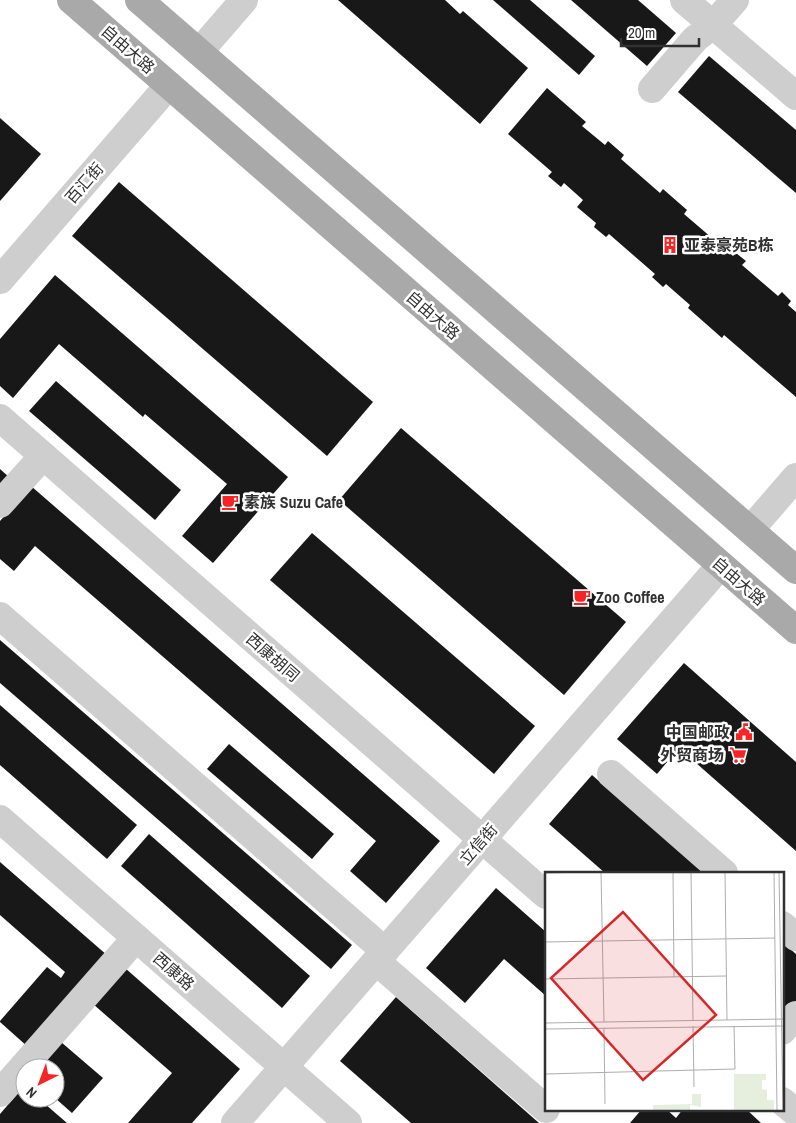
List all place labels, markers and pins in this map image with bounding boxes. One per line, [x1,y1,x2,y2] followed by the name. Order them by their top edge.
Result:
[684,234,773,256] place label: 亚泰豪苑B栋
[660,235,680,255] building icon: 亚泰豪苑B栋
[244,491,343,513] place label: 素族 Suzu Cafe
[220,492,240,512] cafe icon: 素族 Suzu Cafe
[596,586,665,608] place label: Zoo Coffee
[572,587,592,607] cafe icon: Zoo Coffee
[666,721,730,743] place label: 中国邮政
[734,722,754,742] public building icon: 中国邮政
[660,744,724,766] place label: 外贸商场
[728,745,748,765] supermarket icon: 外贸商场

